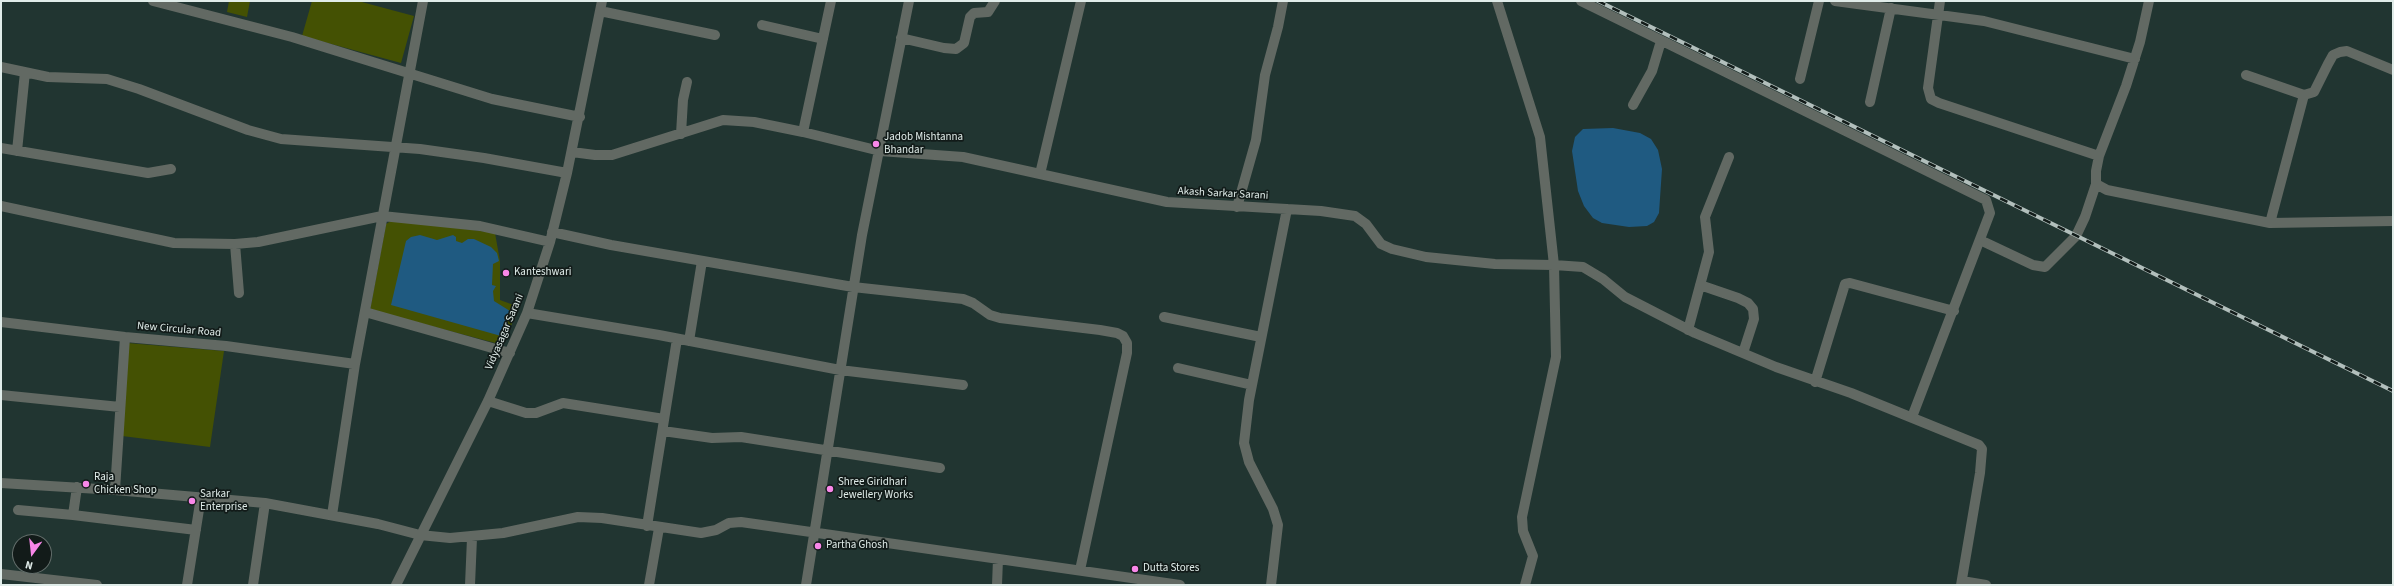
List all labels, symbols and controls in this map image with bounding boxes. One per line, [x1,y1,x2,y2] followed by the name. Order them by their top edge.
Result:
[884,131,963,157] place label: Jadob Mishtanna Bhandar
[871,139,881,149] marker: Jadob Mishtanna Bhandar
[1177,185,1269,203] street label: Akash Sarkar Sarani
[514,266,571,280] place label: Kanteshwari
[501,268,511,278] marker: Kanteshwari
[483,292,527,372] street label: Vidyasagar Sarani
[136,320,222,340] street label: New Circular Road
[94,471,157,497] place label: Raja Chicken Shop
[838,476,913,502] place label: Shree Giridhari Jewellery Works
[81,479,91,489] marker: Raja Chicken Shop
[825,484,835,494] marker: Shree Giridhari Jewellery Works
[200,488,247,514] place label: Sarkar Enterprise
[187,496,197,506] marker: Sarkar Enterprise
[12,534,52,574] north arrow
[826,539,888,553] place label: Partha Ghosh
[813,541,823,551] marker: Partha Ghosh
[24,557,35,573] text: N
[1143,562,1199,576] place label: Dutta Stores
[1130,564,1140,574] marker: Dutta Stores

